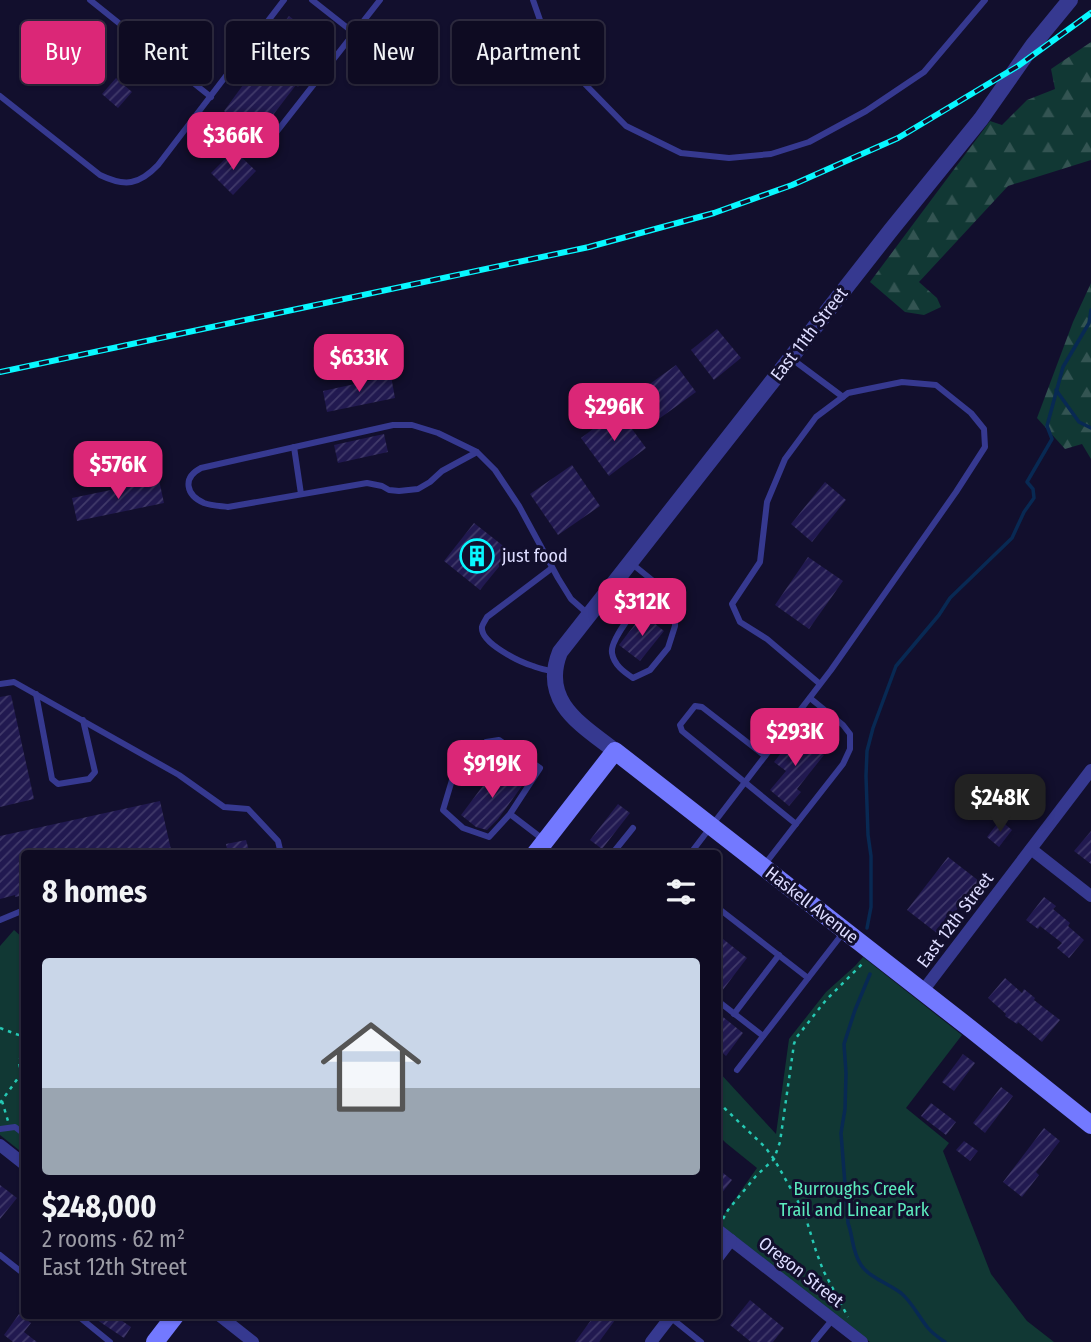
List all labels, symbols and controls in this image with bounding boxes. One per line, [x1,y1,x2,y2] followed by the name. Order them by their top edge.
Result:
[21,21,105,84] chip: Buy
[119,21,212,84] chip: Rent
[226,21,334,84] chip: Filters
[348,21,438,84] chip: New
[452,21,604,84] chip: Apartment
[184,113,282,172] pin: $366K
[203,121,263,149] text: $366K
[766,283,852,385] street label: East 11th Street
[310,334,408,394] pin: $633K
[330,343,388,371] text: $633K
[565,384,663,443] pin: $296K
[584,392,644,420] text: $296K
[69,442,167,501] pin: $576K
[90,450,147,478] text: $576K
[458,537,496,575] building icon: just food
[501,545,568,567] place label: just food
[593,578,691,638] pin: $312K
[614,587,670,615] text: $312K
[746,708,844,768] pin: $293K
[766,717,824,745] text: $293K
[443,740,541,800] pin: $919K
[463,749,521,777] text: $919K
[951,774,1049,834] pin: $248K
[971,783,1029,811] text: $248K
[761,862,863,948] street label: Haskell Avenue
[912,868,998,972] street label: East 12th Street
[662,873,700,911] icon: filters
[42,874,147,910] text: 8 homes
[308,1004,434,1130] icon: home
[779,1178,930,1221] park label: Burroughs Creek Trail and Linear Park
[42,1189,157,1225] text: $248,000
[42,1225,185,1253] text: 2 rooms · 62 m²
[754,1232,848,1312] street label: Oregon Street
[42,1253,187,1281] text: East 12th Street

